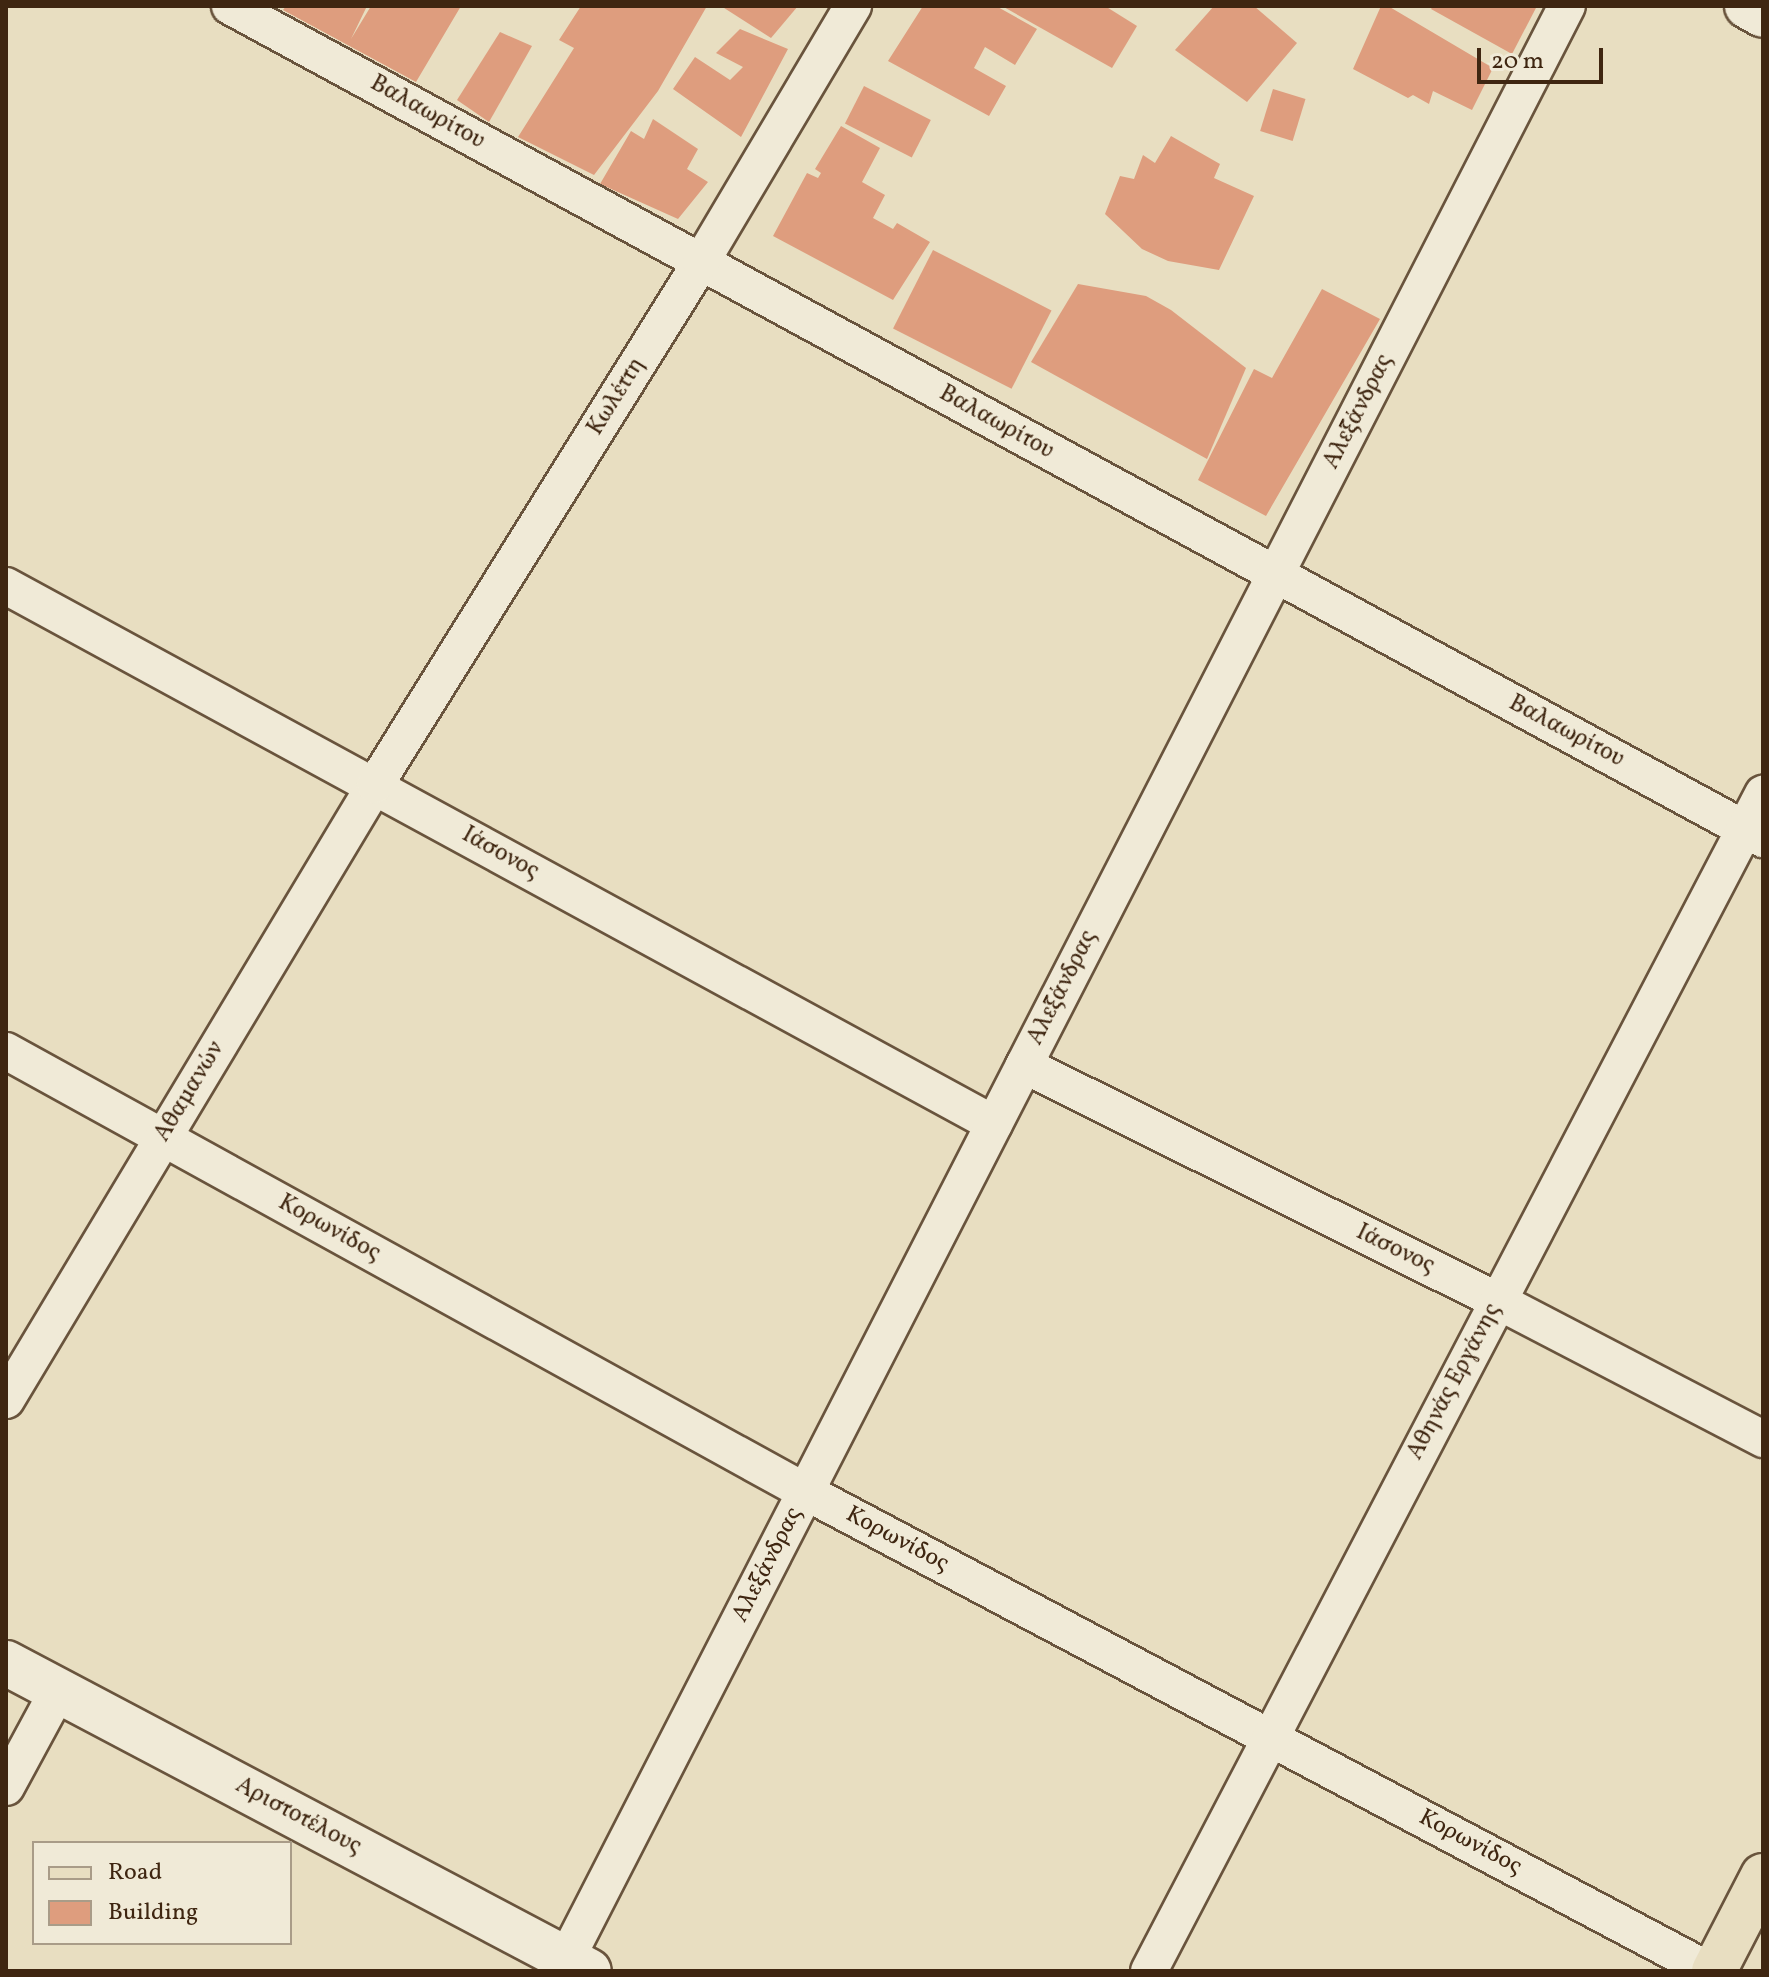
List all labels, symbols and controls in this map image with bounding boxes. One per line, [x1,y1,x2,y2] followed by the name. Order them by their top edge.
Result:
[1481,32,1607,82] scale bar
[1491,45,1544,79] text: 20 m
[365,70,489,156] street label: Βαλαωρίτου
[1318,350,1400,474] street label: Αλεξάνδρας
[582,353,652,441] street label: Κωλέττη
[934,380,1058,466] street label: Βαλαωρίτου
[1503,690,1629,774] street label: Βαλαωρίτου
[456,821,544,887] street label: Ιάσονος
[1022,926,1104,1050] street label: Αλεξάνδρας
[149,1037,231,1147] street label: Αθαμανών
[273,1189,385,1269] street label: Κορωνίδος
[1351,1219,1439,1281] street label: Ιάσονος
[1402,1299,1508,1465] street label: Αθηνάς Εργάνης
[841,1501,953,1579] street label: Κορωνίδος
[727,1503,809,1627] street label: Αλεξάνδρας
[230,1772,366,1862] street label: Αριστοτέλους
[1414,1804,1526,1882] street label: Κορωνίδος
[32,1841,292,1945] legend
[108,1856,162,1890] text: Road
[108,1896,198,1930] text: Building

